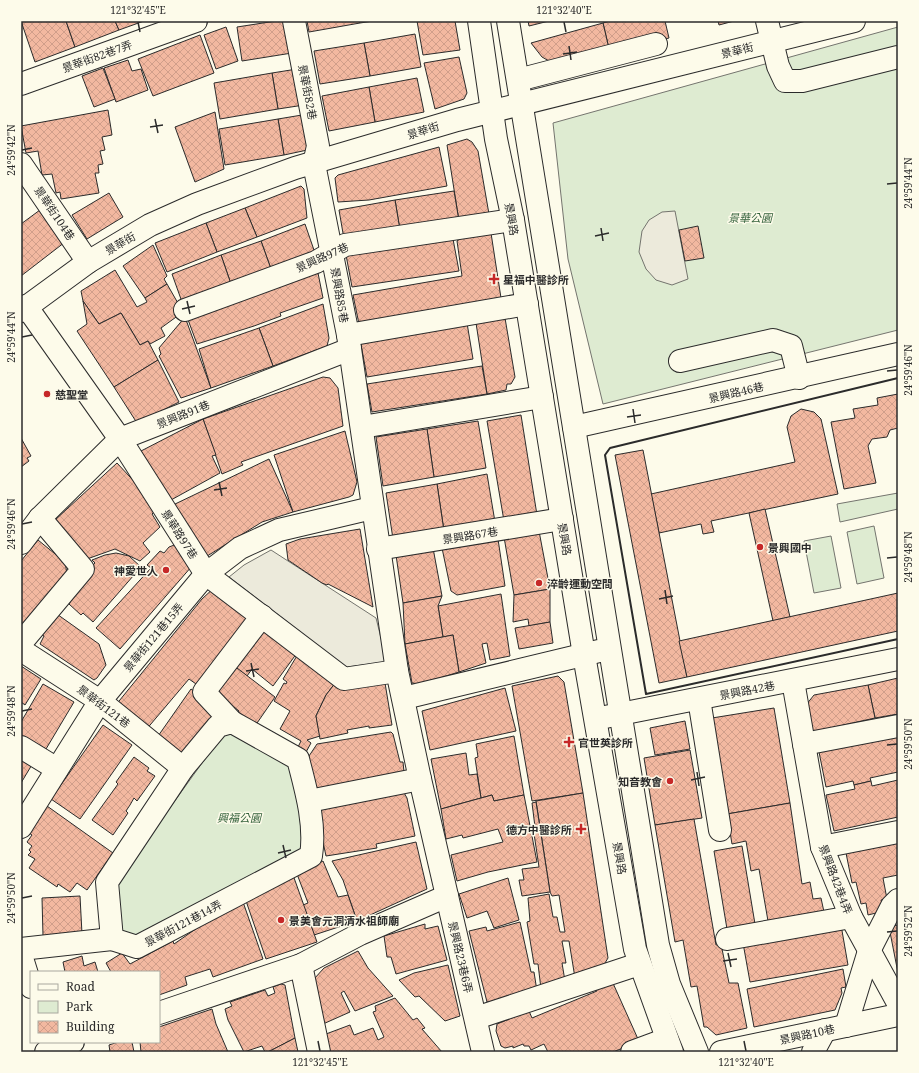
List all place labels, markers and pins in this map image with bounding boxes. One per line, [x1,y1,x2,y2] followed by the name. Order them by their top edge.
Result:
[503,272,569,287] place label: 星福中醫診所
[488,273,500,285] marker: 星福中醫診所
[55,387,88,402] place label: 慈聖堂
[42,389,52,399] marker: 慈聖堂
[768,540,812,555] place label: 景興國中
[755,542,765,552] marker: 景興國中
[114,563,158,578] place label: 神愛世人
[161,565,171,575] marker: 神愛世人
[547,576,613,591] place label: 淬齡運動空間
[534,578,544,588] marker: 淬齡運動空間
[578,735,633,750] place label: 官世英診所
[563,736,575,748] marker: 官世英診所
[618,774,662,789] place label: 知音教會
[665,776,675,786] marker: 知音教會
[506,822,572,837] place label: 德方中醫診所
[575,823,587,835] marker: 德方中醫診所
[289,913,399,928] place label: 景美會元洞清水祖師廟
[276,915,286,925] marker: 景美會元洞清水祖師廟

